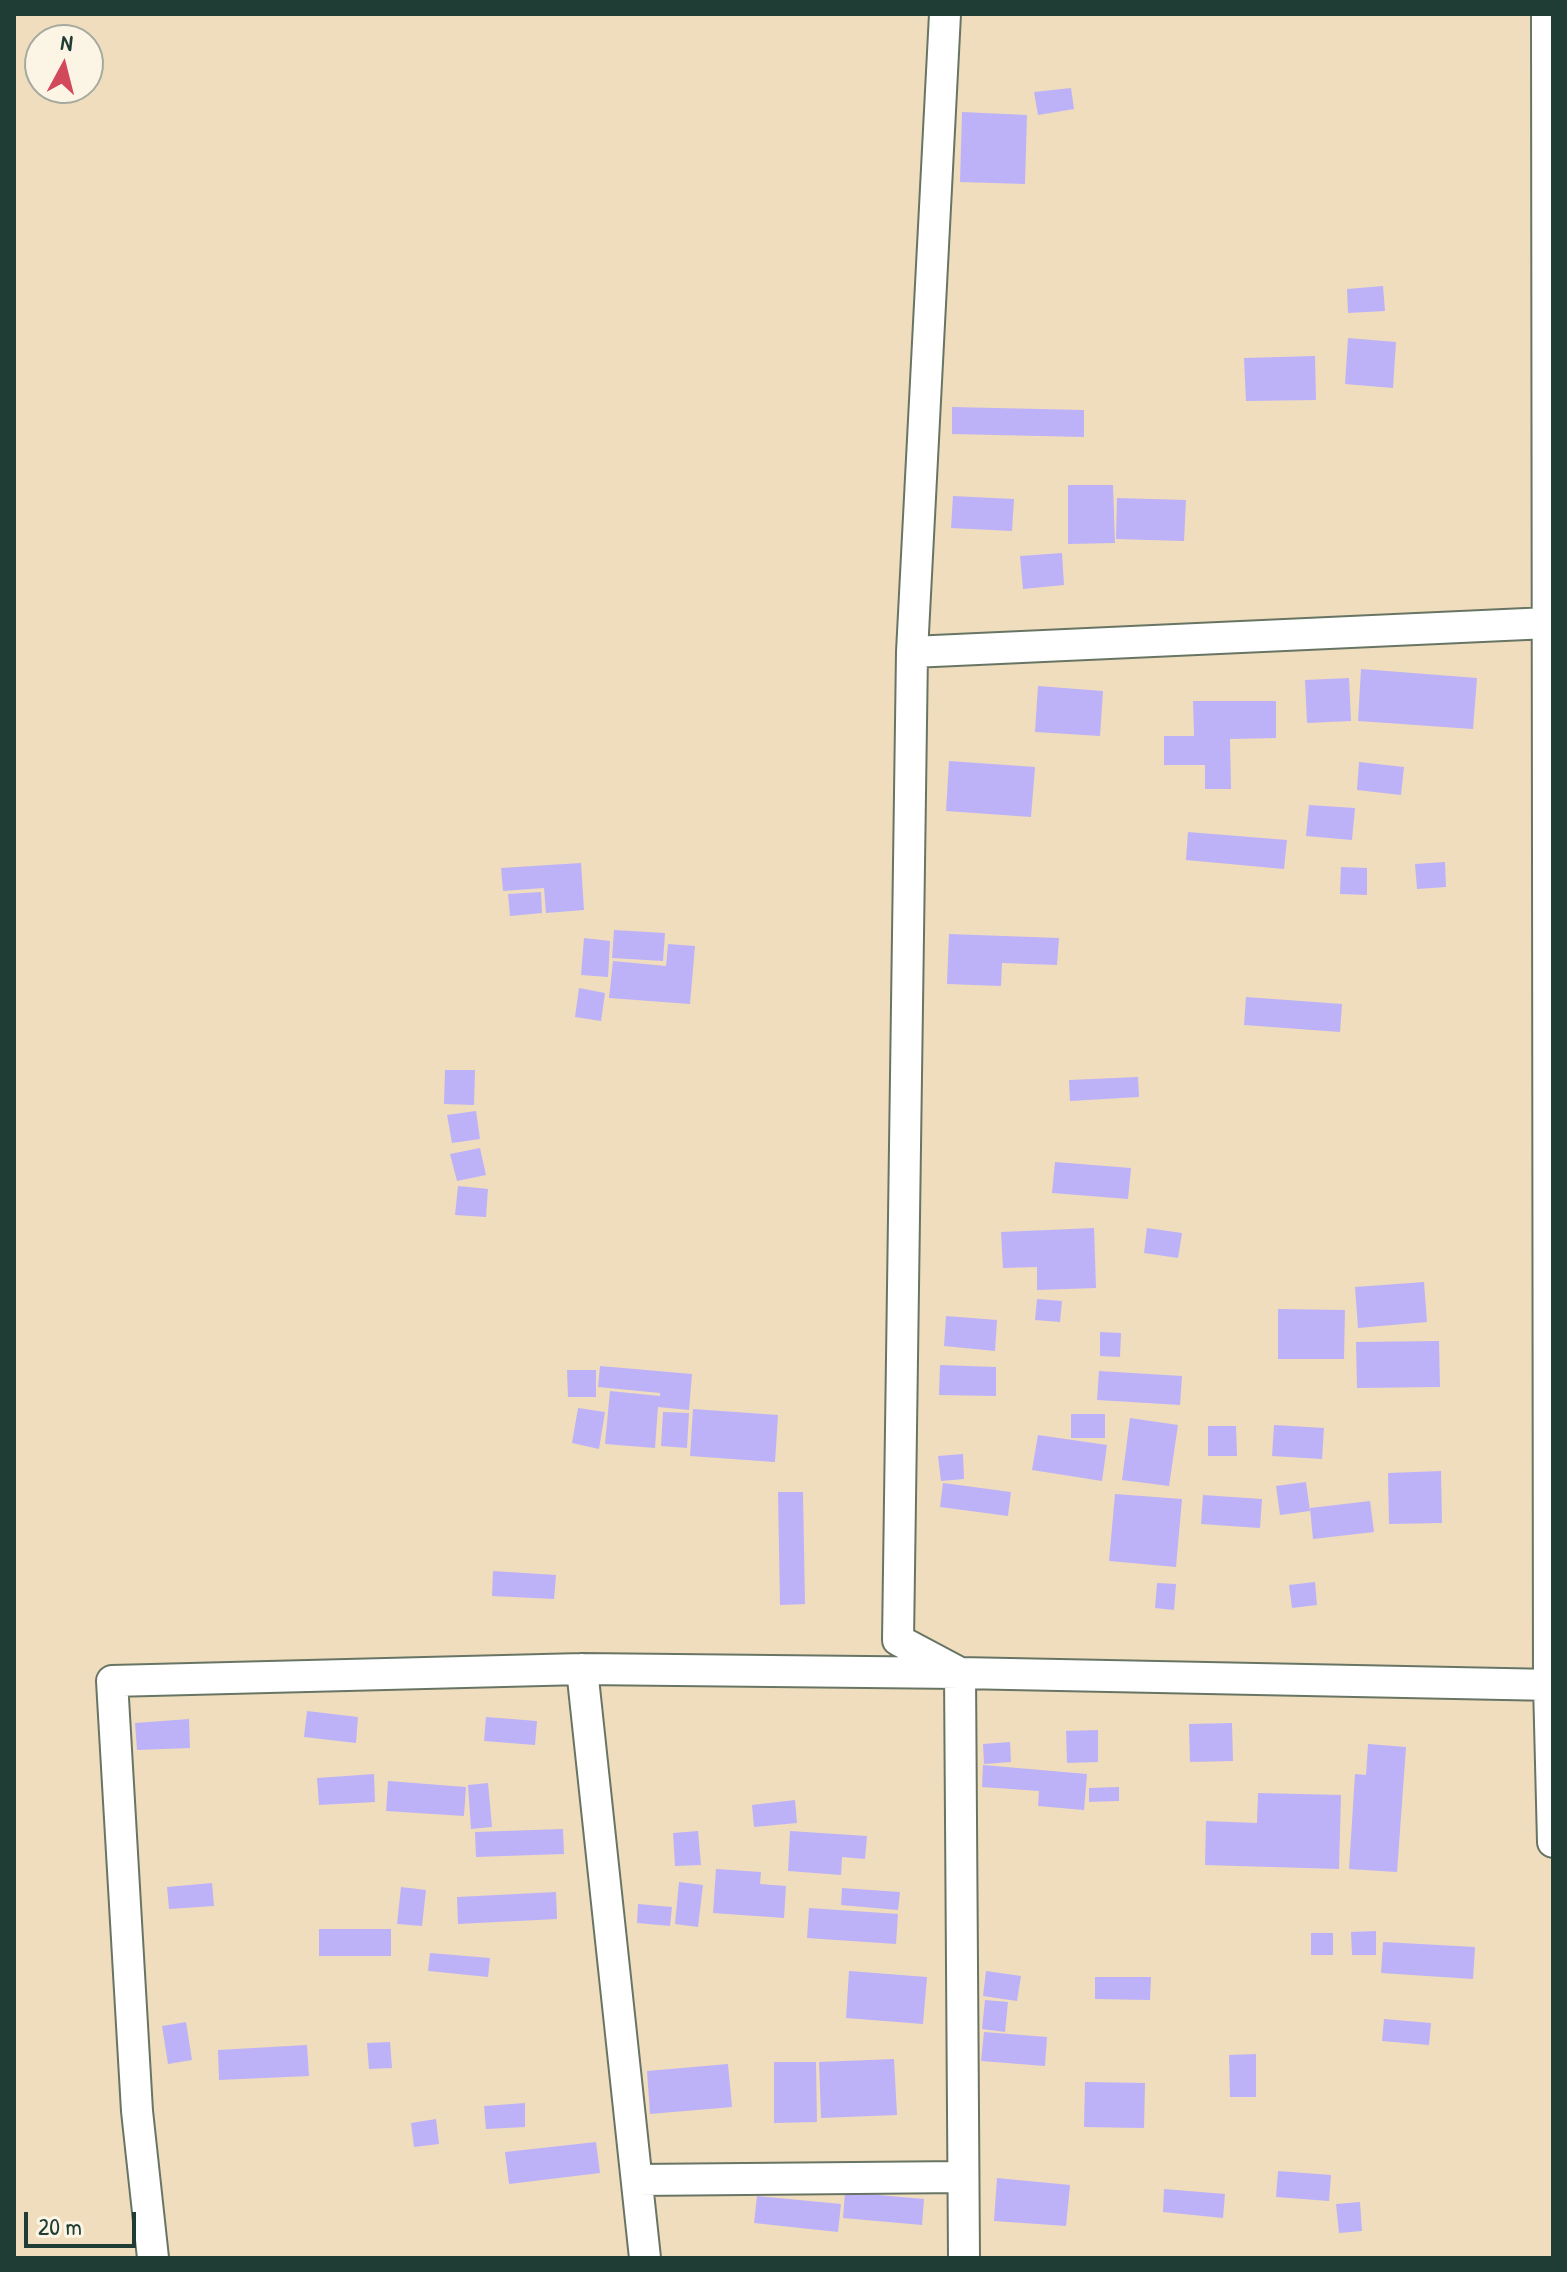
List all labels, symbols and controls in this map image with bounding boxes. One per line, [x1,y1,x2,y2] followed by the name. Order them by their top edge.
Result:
[24,24,104,104] north arrow
[59,27,74,58] text: N
[28,2196,140,2246] scale bar
[38,2210,82,2242] text: 20 m

